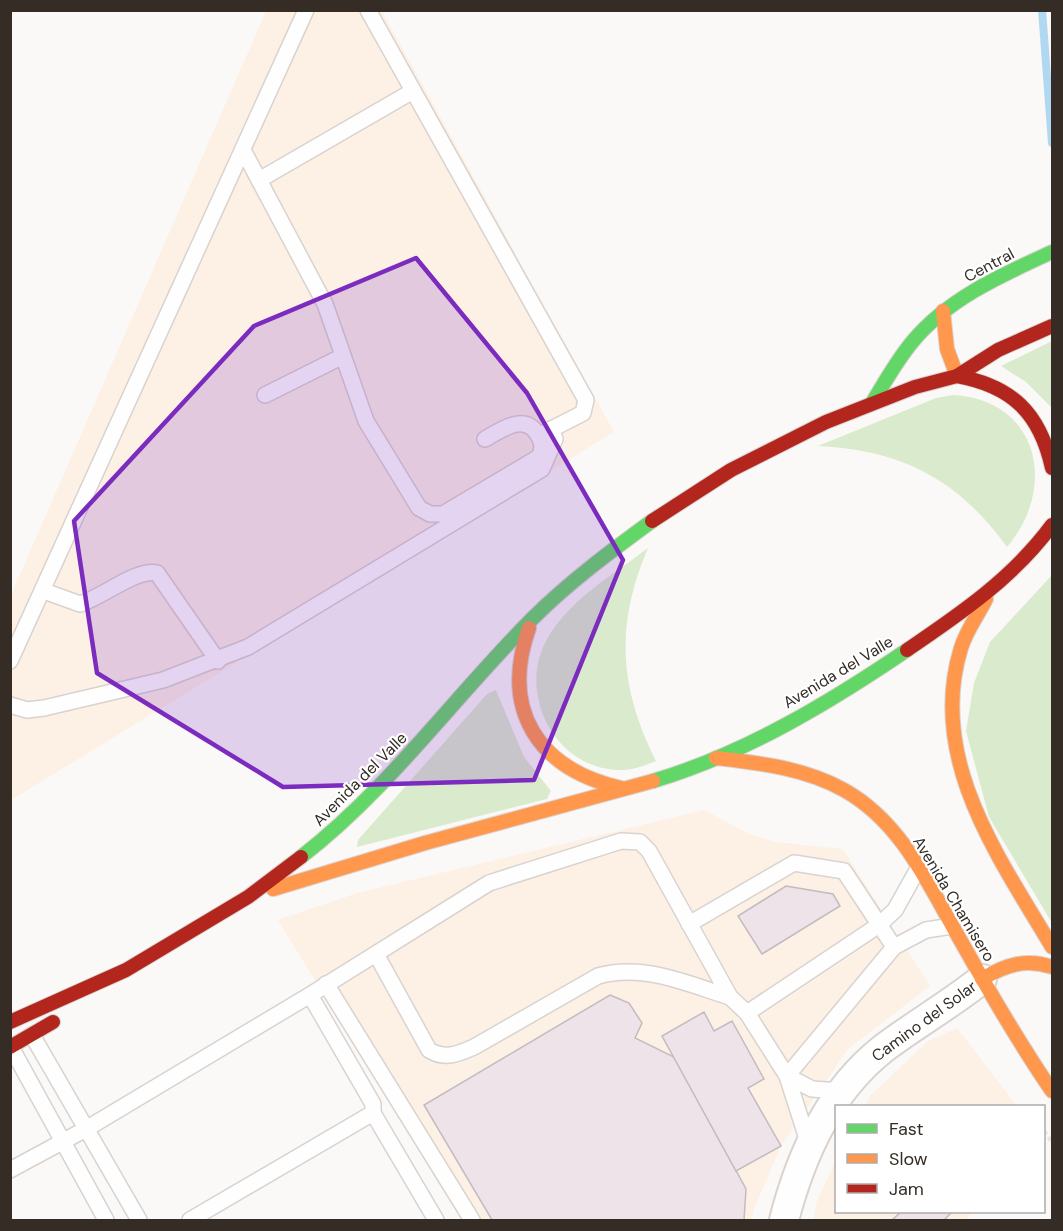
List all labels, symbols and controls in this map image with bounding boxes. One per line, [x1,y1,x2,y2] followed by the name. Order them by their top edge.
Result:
[960,243,1018,287] street label: Central
[779,631,897,713] street label: Avenida del Valle
[309,728,411,830] street label: Avenida del Valle
[908,832,1000,966] street label: Avenida Chamisero
[867,976,981,1066] street label: Camino del Solar
[835,1105,1045,1213] legend
[889,1117,924,1141] text: Fast
[889,1147,928,1171] text: Slow
[889,1177,924,1201] text: Jam

